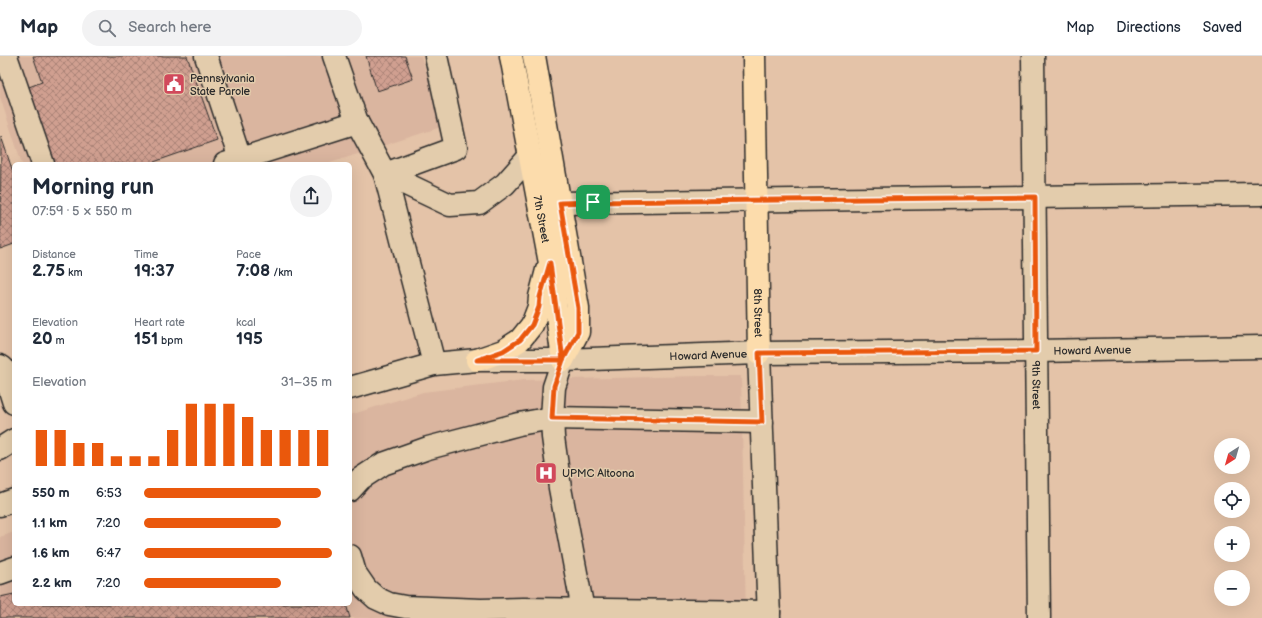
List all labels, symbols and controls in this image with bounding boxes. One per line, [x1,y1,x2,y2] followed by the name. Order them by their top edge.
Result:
[82,10,362,46] search box
[20,16,58,39] text: Map
[96,17,118,39] icon: search
[128,18,211,37] text: Search here
[1066,19,1094,36] text: Map
[1116,19,1181,36] text: Directions
[1203,19,1242,36] text: Saved
[161,71,187,97] public building icon: Pennsylvania State Parole
[190,72,255,98] place label: Pennsylvania State Parole
[32,174,154,201] text: Morning run
[290,175,332,217] button: share
[576,185,610,219] pin
[582,191,604,213] icon: arrive
[531,194,553,244] street label: 7th Street
[32,203,132,219] text: 07:59 · 5 × 550 m
[32,248,76,261] text: Distance
[134,248,158,261] text: Time
[236,248,261,261] text: Pace
[32,261,65,281] text: 2.75
[134,261,175,281] text: 19:37
[236,261,270,281] text: 7:08
[65,266,83,279] text: km
[270,266,293,279] text: /km
[751,288,765,338] street label: 8th Street
[32,316,78,329] text: Elevation
[134,316,185,329] text: Heart rate
[236,316,256,329] text: kcal
[32,329,52,349] text: 20
[134,329,158,349] text: 151
[236,329,263,349] text: 195
[52,334,65,347] text: m
[158,334,183,347] text: bpm
[1053,343,1132,357] street label: Howard Avenue
[669,347,748,363] street label: Howard Avenue
[1030,360,1043,410] street label: 9th Street
[32,374,86,390] text: Elevation
[281,374,332,390] text: 31–35 m
[1214,438,1250,474] north arrow
[1214,438,1250,606] map controls
[533,460,559,486] hospital icon: UPMC Altoona
[562,467,634,480] place label: UPMC Altoona
[1214,482,1250,518] button: locate
[32,485,70,501] text: 550 m
[96,485,122,501] text: 6:53
[32,515,67,531] text: 1.1 km
[96,515,120,531] text: 7:20
[1214,526,1250,562] button: +
[32,545,70,561] text: 1.6 km
[96,545,121,561] text: 6:47
[1214,570,1250,606] button: −
[32,575,72,591] text: 2.2 km
[96,575,120,591] text: 7:20

